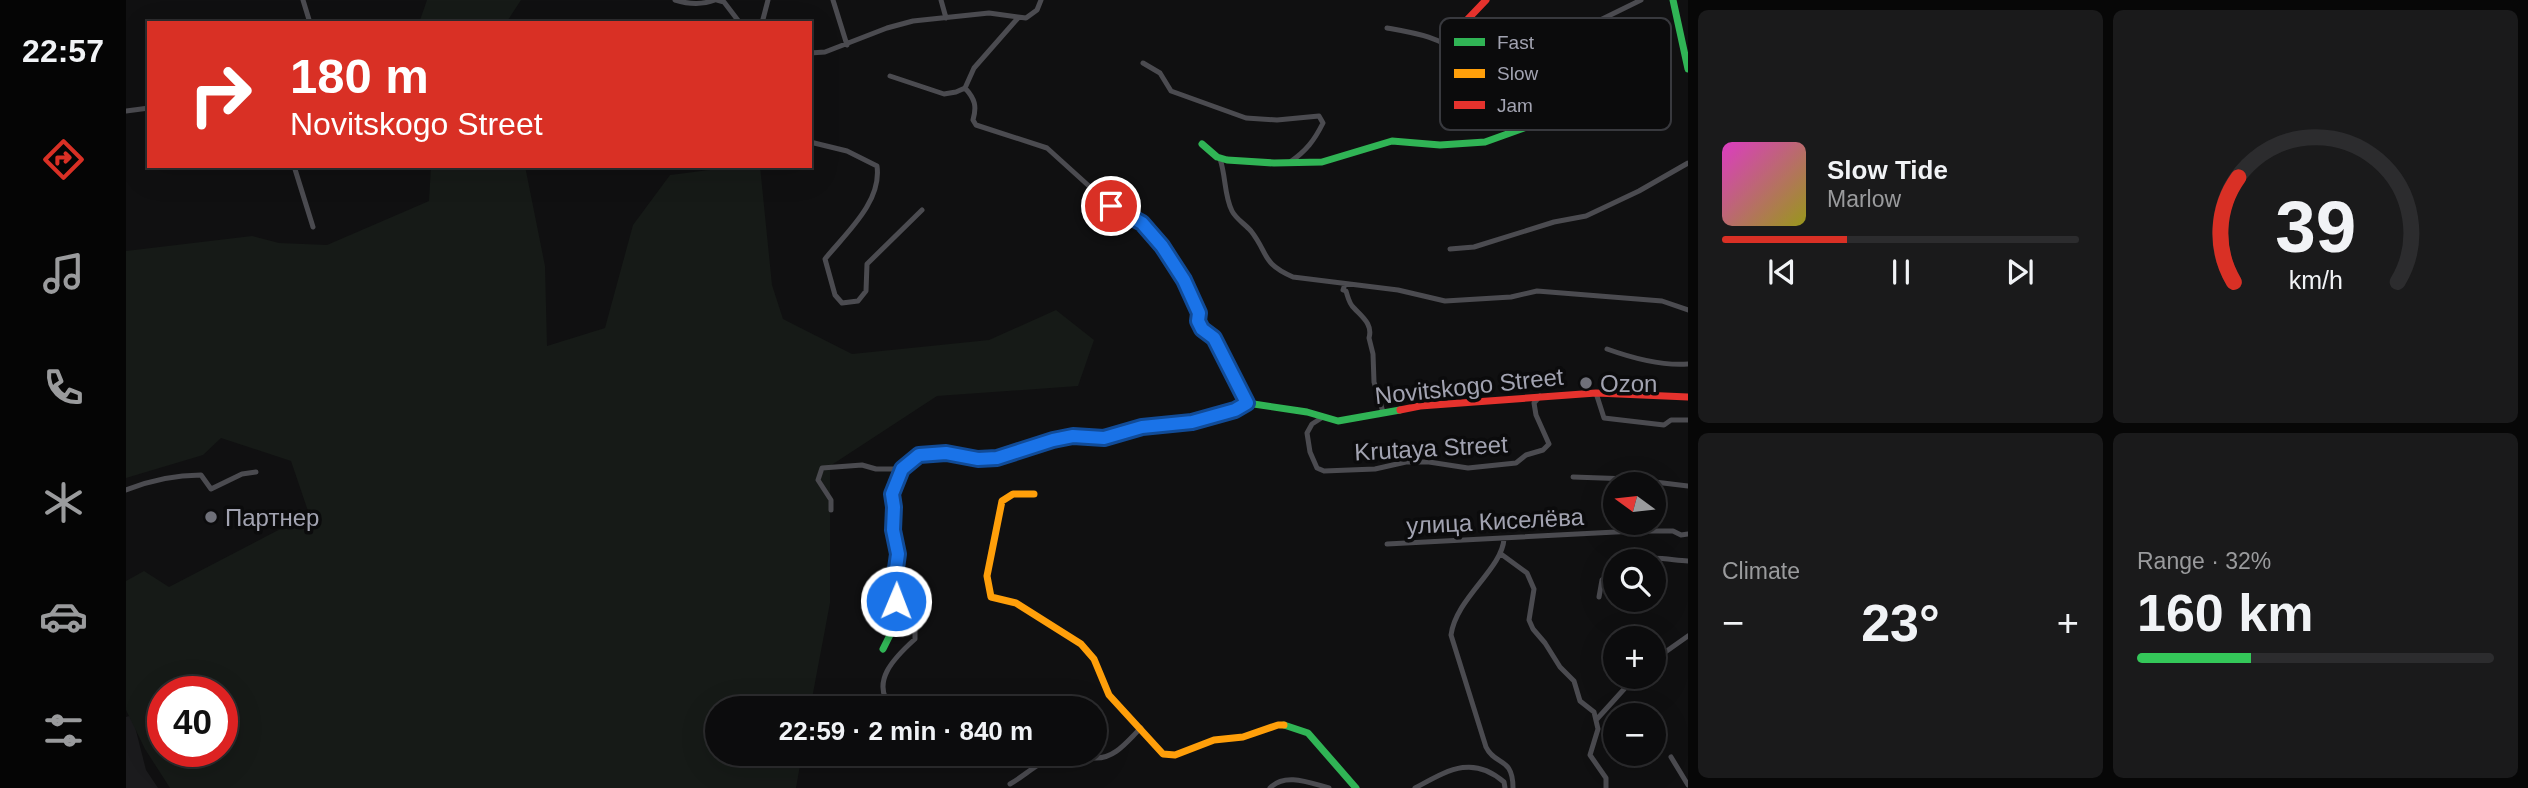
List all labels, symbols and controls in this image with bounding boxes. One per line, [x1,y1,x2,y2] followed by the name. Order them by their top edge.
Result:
[1440,18,1671,130] legend
[1497,32,1535,53] text: Fast
[22,33,104,69] text: 22:57
[175,49,266,140] icon: right
[290,49,429,103] text: 180 m
[1497,63,1538,84] text: Slow
[1497,95,1533,116] text: Jam
[290,106,543,142] text: Novitskogo Street
[39,135,88,184] icon: directions
[1827,155,1948,185] text: Slow Tide
[1081,176,1141,236] pin
[1827,186,1901,212] text: Marlow
[1092,187,1130,225] icon: arrive
[2275,187,2356,268] text: 39
[39,249,88,298] icon: music
[1763,253,1801,291] icon: previous
[1882,253,1920,291] icon: pause
[2001,253,2039,291] icon: next
[2288,266,2343,294] text: km/h
[39,363,88,412] icon: phone
[1373,363,1565,409] street label: Novitskogo Street
[1600,370,1657,397] place label: Ozon
[1578,375,1594,391] marker: Ozon
[1354,430,1509,465] street label: Krutaya Street
[1603,472,1666,536] north arrow
[1603,472,1666,766] map controls
[39,478,88,527] icon: climate
[1406,503,1585,539] street label: улица Киселёва
[225,504,319,531] place label: Партнер
[203,509,219,525] marker: Партнер
[2137,548,2271,574] text: Range · 32%
[1603,549,1666,612] button: search
[1722,558,1800,584] text: Climate
[859,564,933,638] position arrow
[2137,584,2313,642] text: 160 km
[39,592,88,641] icon: car
[1861,594,1940,652] text: 23°
[1722,602,1744,644] text: −
[2057,602,2079,644] text: +
[1603,626,1666,689] button: +
[147,676,238,767] speed limit sign: 40
[1603,703,1666,766] button: −
[39,706,88,755] icon: filters
[779,716,1033,746] text: 22:59 · 2 min · 840 m

